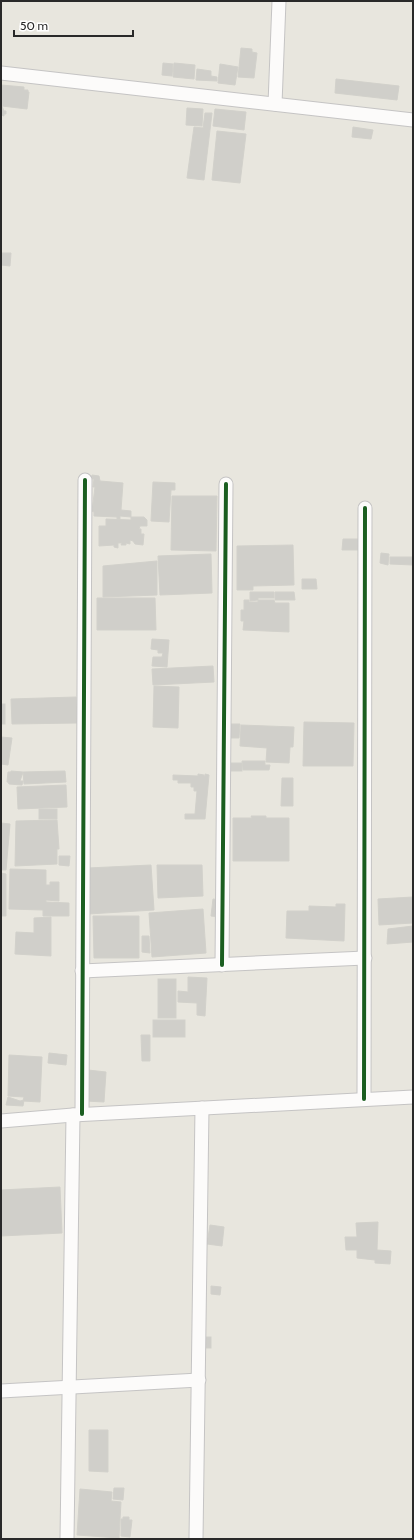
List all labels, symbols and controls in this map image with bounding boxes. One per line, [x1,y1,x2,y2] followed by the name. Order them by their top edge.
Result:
[14,12,133,38] scale bar
[20,18,48,33] text: 50 m

